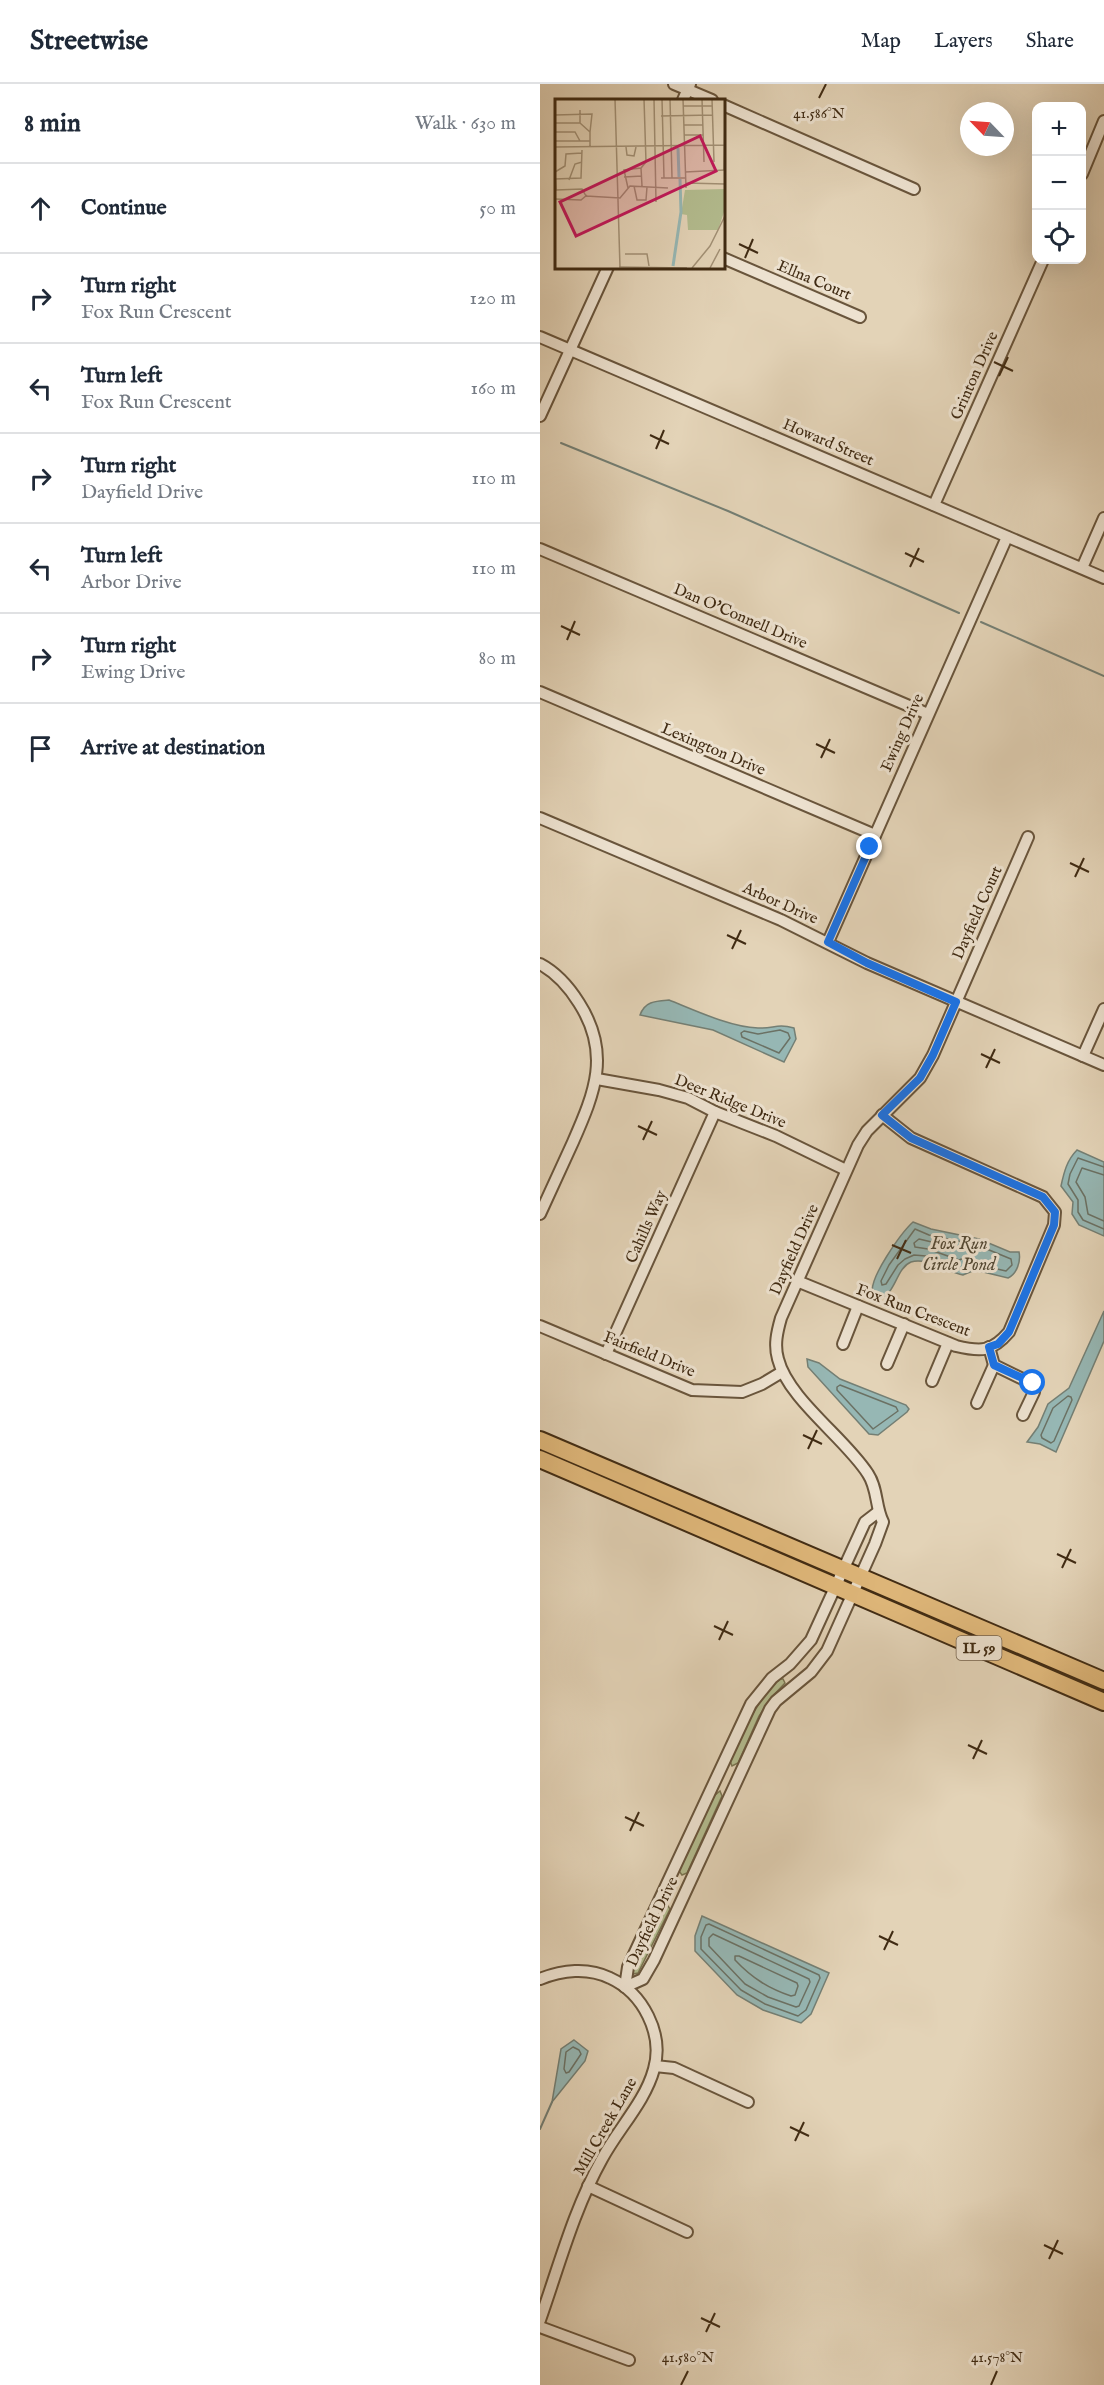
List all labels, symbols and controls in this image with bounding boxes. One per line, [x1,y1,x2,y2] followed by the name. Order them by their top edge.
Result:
[30,24,148,59] text: Streetwise
[861,28,901,55] text: Map
[934,28,993,55] text: Layers
[1026,28,1074,55] text: Share
[555,99,724,268] inset map
[960,102,1014,156] north arrow
[1032,102,1086,264] map controls
[1032,102,1086,156] button: +
[793,104,845,123] text: 41.586°N
[24,107,81,140] text: 8 min
[415,111,516,136] text: Walk · 630 m
[1032,156,1086,210] button: −
[24,192,57,225] icon: ahead
[81,194,167,222] text: Continue
[479,196,516,221] text: 50 m
[1032,210,1086,264] button: locate
[774,256,854,306] street label: Ellna Court
[81,272,176,300] text: Turn right
[24,282,57,315] icon: right
[470,286,516,311] text: 120 m
[81,300,232,325] text: Fox Run Crescent
[947,329,1003,423] street label: Grinton Drive
[81,362,163,390] text: Turn left
[24,372,57,405] icon: left
[470,376,516,401] text: 160 m
[81,390,232,415] text: Fox Run Crescent
[779,415,877,471] street label: Howard Street
[81,452,176,480] text: Turn right
[24,462,57,495] icon: right
[472,466,516,491] text: 110 m
[81,480,203,505] text: Dayfield Drive
[81,542,163,570] text: Turn left
[24,552,57,585] icon: left
[472,556,516,581] text: 110 m
[81,570,182,595] text: Arbor Drive
[670,580,810,654] street label: Dan O'Connell Drive
[81,632,176,660] text: Turn right
[24,642,57,675] icon: right
[479,646,516,671] text: 80 m
[81,660,186,685] text: Ewing Drive
[877,691,929,775] street label: Ewing Drive
[658,719,768,781] street label: Lexington Drive
[24,732,57,765] icon: arrive
[81,734,265,762] text: Arrive at destination
[856,833,882,859] route end
[948,863,1008,963] street label: Dayfield Court
[738,878,821,929] street label: Arbor Drive
[671,1071,789,1133] street label: Deer Ridge Drive
[622,1187,672,1267] street label: Cahills Way
[766,1201,824,1299] street label: Dayfield Drive
[922,1233,997,1277] water label: Fox Run Circle Pond
[853,1280,973,1342] street label: Fox Run Crescent
[600,1328,698,1382] street label: Fairfield Drive
[1019,1369,1045,1395] route start
[956,1636,1002,1660] road number: IL 59
[623,1874,683,1970] street label: Dayfield Drive
[570,2074,642,2180] street label: Mill Creek Lane
[662,2348,714,2367] text: 41.580°N
[971,2348,1023,2367] text: 41.578°N

